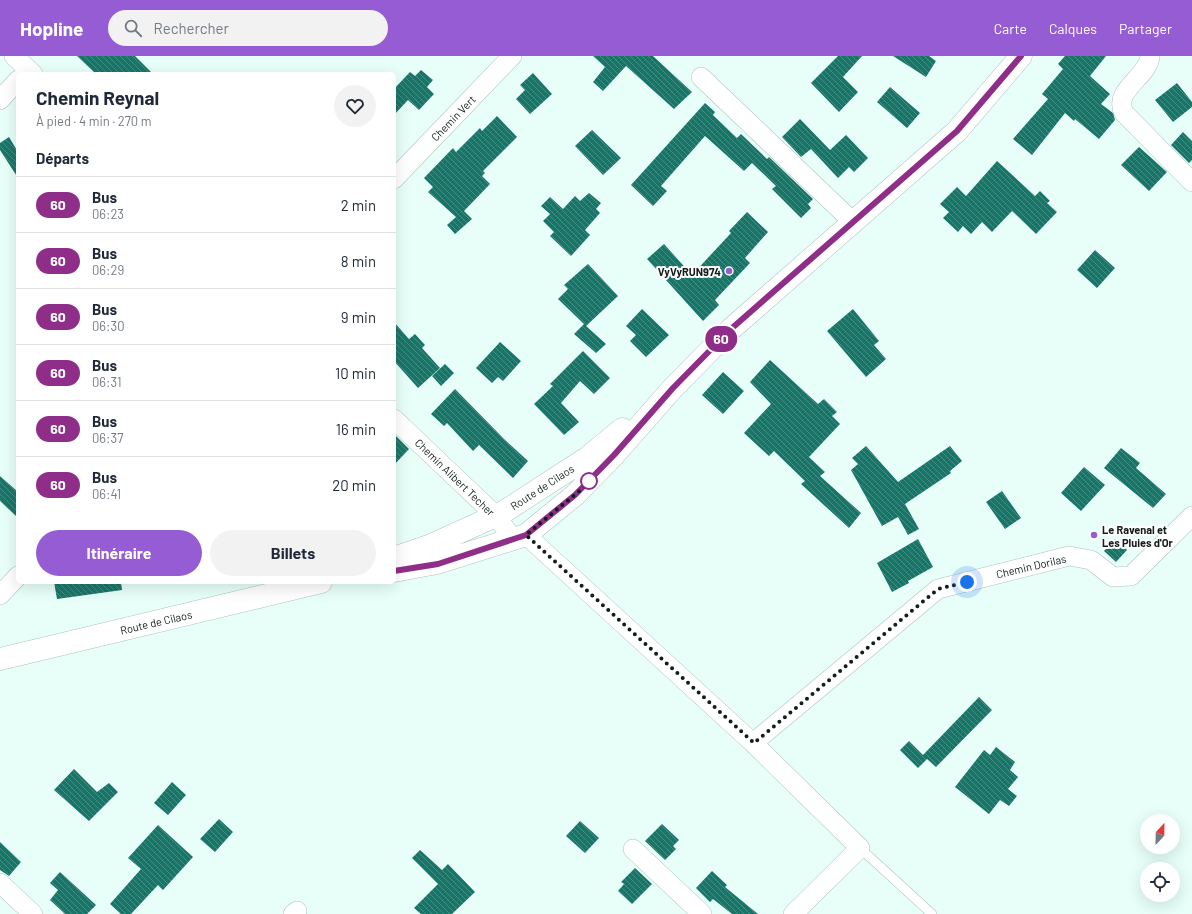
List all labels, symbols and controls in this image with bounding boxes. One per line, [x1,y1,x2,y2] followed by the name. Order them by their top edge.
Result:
[108,10,388,46] search box
[20,17,84,40] text: Hopline
[122,17,144,39] icon: search
[154,19,229,37] text: Rechercher
[994,20,1027,37] text: Carte
[1049,20,1097,37] text: Calques
[1119,20,1172,37] text: Partager
[334,85,376,127] button: heart
[36,86,159,109] text: Chemin Reynal
[428,92,478,144] street label: Chemin Vert
[36,113,152,129] text: À pied · 4 min · 270 m
[36,149,89,167] text: Départs
[92,188,117,206] text: Bus
[50,196,66,213] text: 60
[341,196,376,214] text: 2 min
[92,206,124,222] text: 06:23
[92,244,117,262] text: Bus
[50,252,66,269] text: 60
[341,252,376,270] text: 8 min
[92,262,124,278] text: 06:29
[658,265,721,278] place label: VyVyRUN974
[724,266,734,276] marker: VyVyRUN974
[92,300,117,318] text: Bus
[50,308,66,325] text: 60
[341,308,376,326] text: 9 min
[92,318,125,334] text: 06:30
[703,326,739,352] line badge: 60
[713,330,729,347] text: 60
[92,356,117,374] text: Bus
[50,364,66,381] text: 60
[335,364,376,382] text: 10 min
[92,374,122,390] text: 06:31
[92,412,117,430] text: Bus
[50,420,66,437] text: 60
[336,420,376,438] text: 16 min
[92,430,123,446] text: 06:37
[413,436,497,518] street label: Chemin Alibert Techer
[508,462,576,512] street label: Route de Cilaos
[92,468,117,486] text: Bus
[580,472,598,490] unlabelled marker
[50,476,66,493] text: 60
[332,476,376,494] text: 20 min
[92,486,121,502] text: 06:41
[1102,523,1174,549] place label: Le Ravenal et Les Pluies d'Or
[36,530,202,576] button: Itinéraire
[210,530,376,576] button: Billets
[1089,530,1099,540] marker: Le Ravenal et Les Pluies d'Or
[995,552,1067,580] street label: Chemin Dorilas
[957,572,977,592] your location
[119,607,193,637] street label: Route de Cilaos
[1140,814,1180,854] north arrow
[1140,814,1180,902] map controls
[1140,862,1180,902] button: locate

